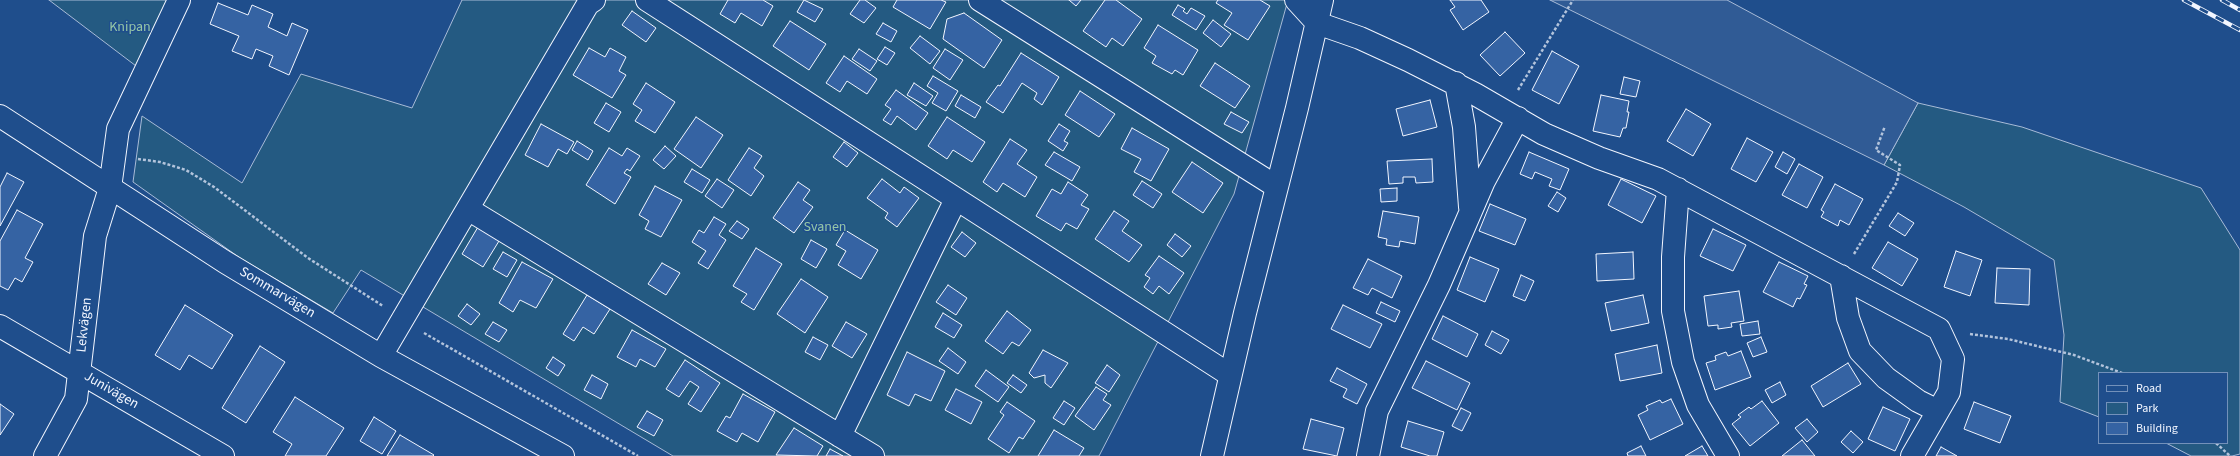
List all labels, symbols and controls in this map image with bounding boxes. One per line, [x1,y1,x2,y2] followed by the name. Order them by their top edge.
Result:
[109,20,151,36] park label: Knipan
[803,220,847,236] park label: Svanen
[236,264,318,322] street label: Sommarvägen
[74,297,96,353] street label: Lekvägen
[81,369,141,413] street label: Junivägen
[2098,372,2228,444] legend
[2136,380,2162,397] text: Road
[2136,400,2158,417] text: Park
[2136,420,2178,437] text: Building

